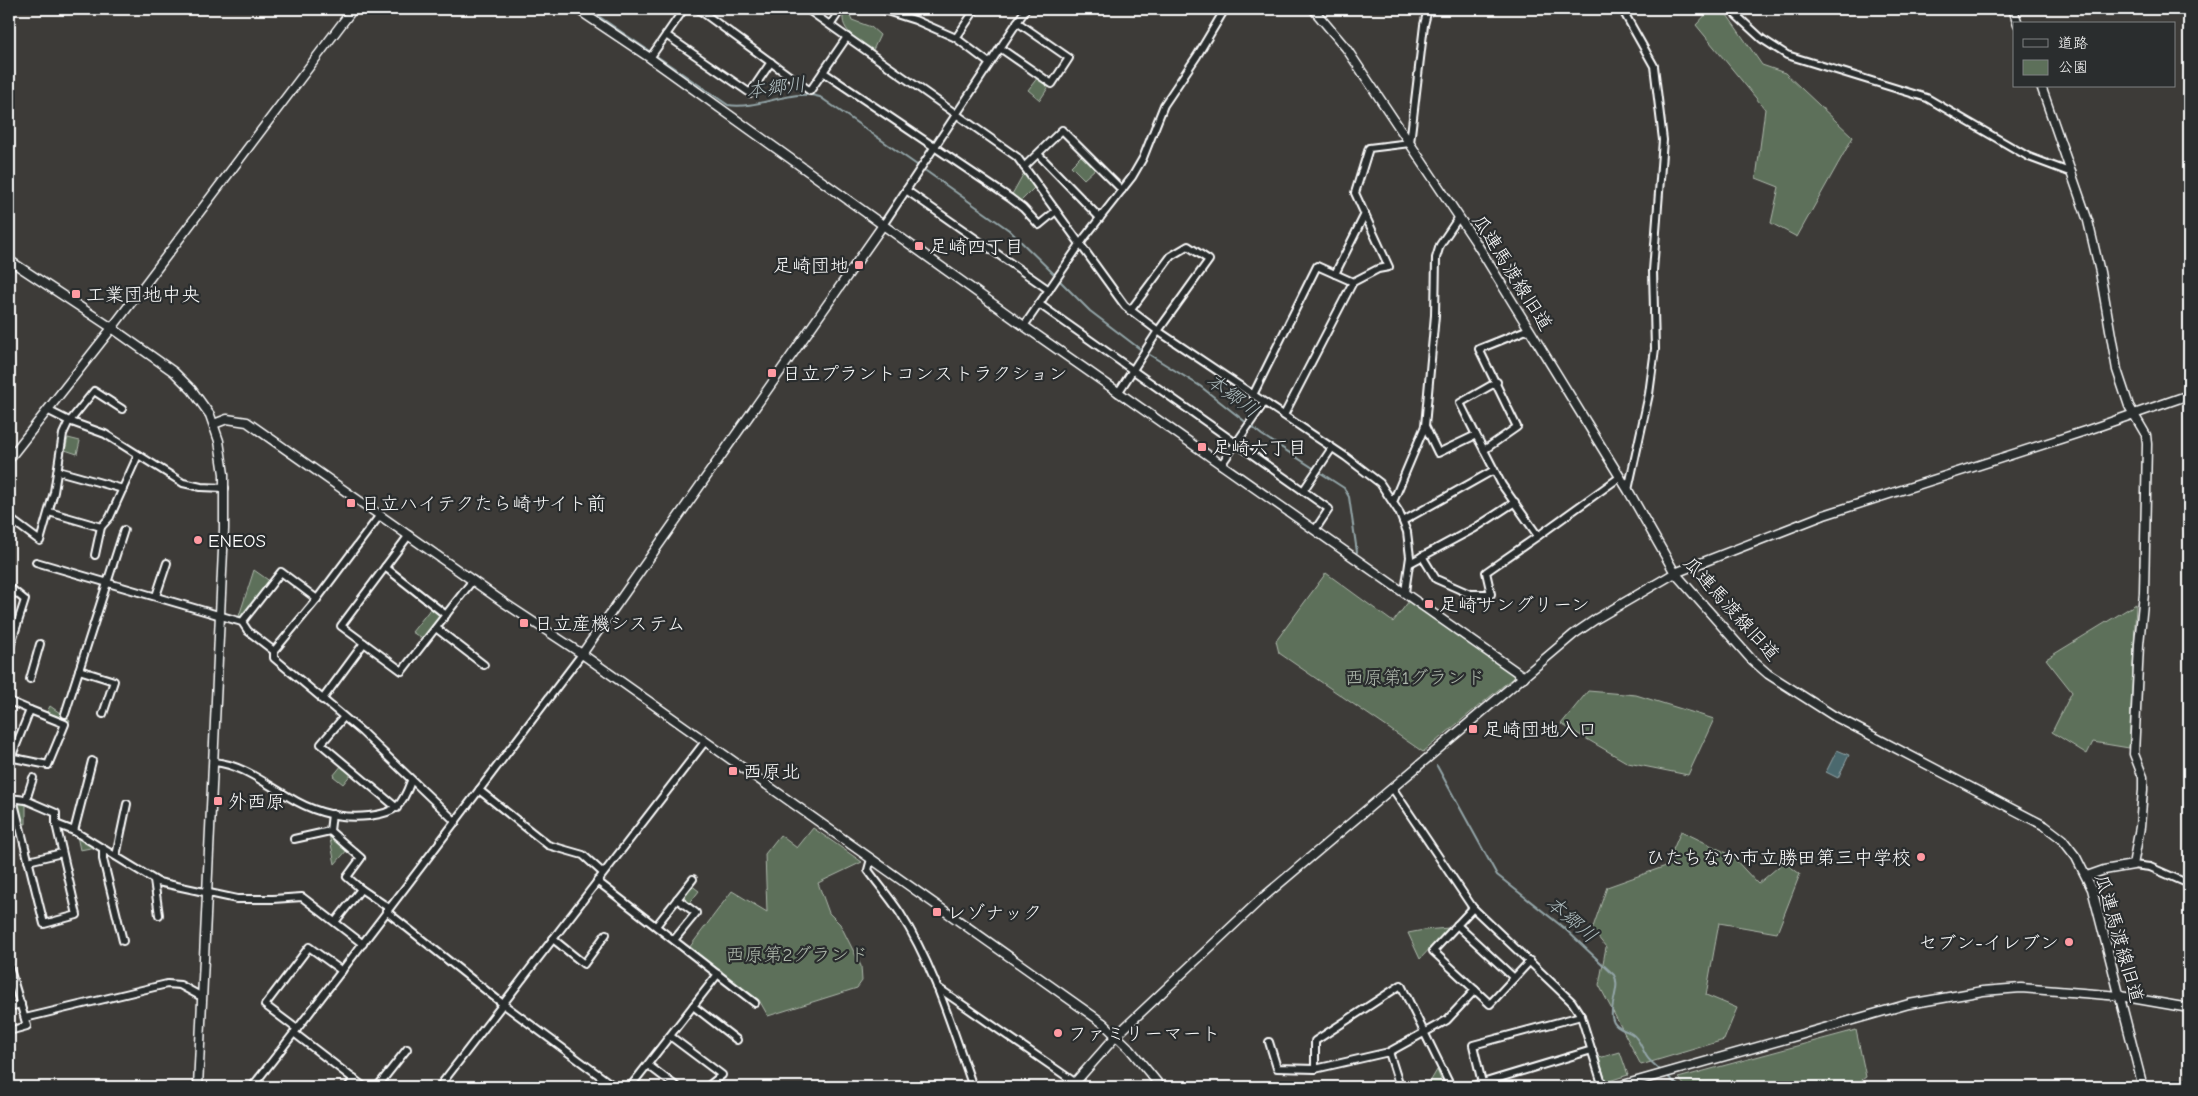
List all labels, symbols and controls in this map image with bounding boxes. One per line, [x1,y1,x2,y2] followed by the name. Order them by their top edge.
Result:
[2013,22,2176,88] legend
[2058,34,2088,52] text: 道路
[2058,58,2088,76] text: 公園
[745,72,807,103] water label: 本郷川
[1468,210,1557,335] street label: 瓜連馬渡線旧道
[929,236,1024,258] place label: 足崎四丁目
[913,240,925,252] marker: 足崎四丁目
[773,255,849,277] place label: 足崎団地
[853,259,865,271] marker: 足崎団地
[86,284,200,306] place label: 工業団地中央
[70,288,82,300] marker: 工業団地中央
[782,363,1067,385] place label: 日立プラントコンストラクション
[766,367,778,379] marker: 日立プラントコンストラクション
[1202,368,1264,423] water label: 本郷川
[1212,437,1307,459] place label: 足崎六丁目
[1196,441,1208,453] marker: 足崎六丁目
[361,493,606,515] place label: 日立ハイテクたら崎サイト前
[345,497,357,509] marker: 日立ハイテクたら崎サイト前
[208,530,266,552] place label: ENEOS
[192,534,204,546] marker: ENEOS
[1679,552,1784,665] street label: 瓜連馬渡線旧道
[1439,594,1590,616] place label: 足崎サングリーン
[1423,598,1435,610] marker: 足崎サングリーン
[534,613,686,635] place label: 日立産機システム
[518,617,530,629] marker: 日立産機システム
[1345,667,1485,689] park label: 西原第1グランド
[1483,719,1597,741] place label: 足崎団地入口
[1467,723,1479,735] marker: 足崎団地入口
[743,761,800,783] place label: 西原北
[727,765,739,777] marker: 西原北
[228,791,285,813] place label: 外西原
[212,795,224,807] marker: 外西原
[1646,847,1911,869] place label: ひたちなか市立勝田第三中学校
[1915,851,1927,863] marker: ひたちなか市立勝田第三中学校
[2090,871,2148,1005] street label: 瓜連馬渡線旧道
[1541,891,1602,948] water label: 本郷川
[947,902,1042,924] place label: レゾナック
[931,906,943,918] marker: レゾナック
[1918,932,2059,954] place label: セブン-イレブン
[2063,936,2075,948] marker: セブン-イレブン
[726,944,868,966] park label: 西原第2グランド
[1068,1023,1220,1045] place label: ファミリーマート
[1052,1027,1064,1039] marker: ファミリーマート

